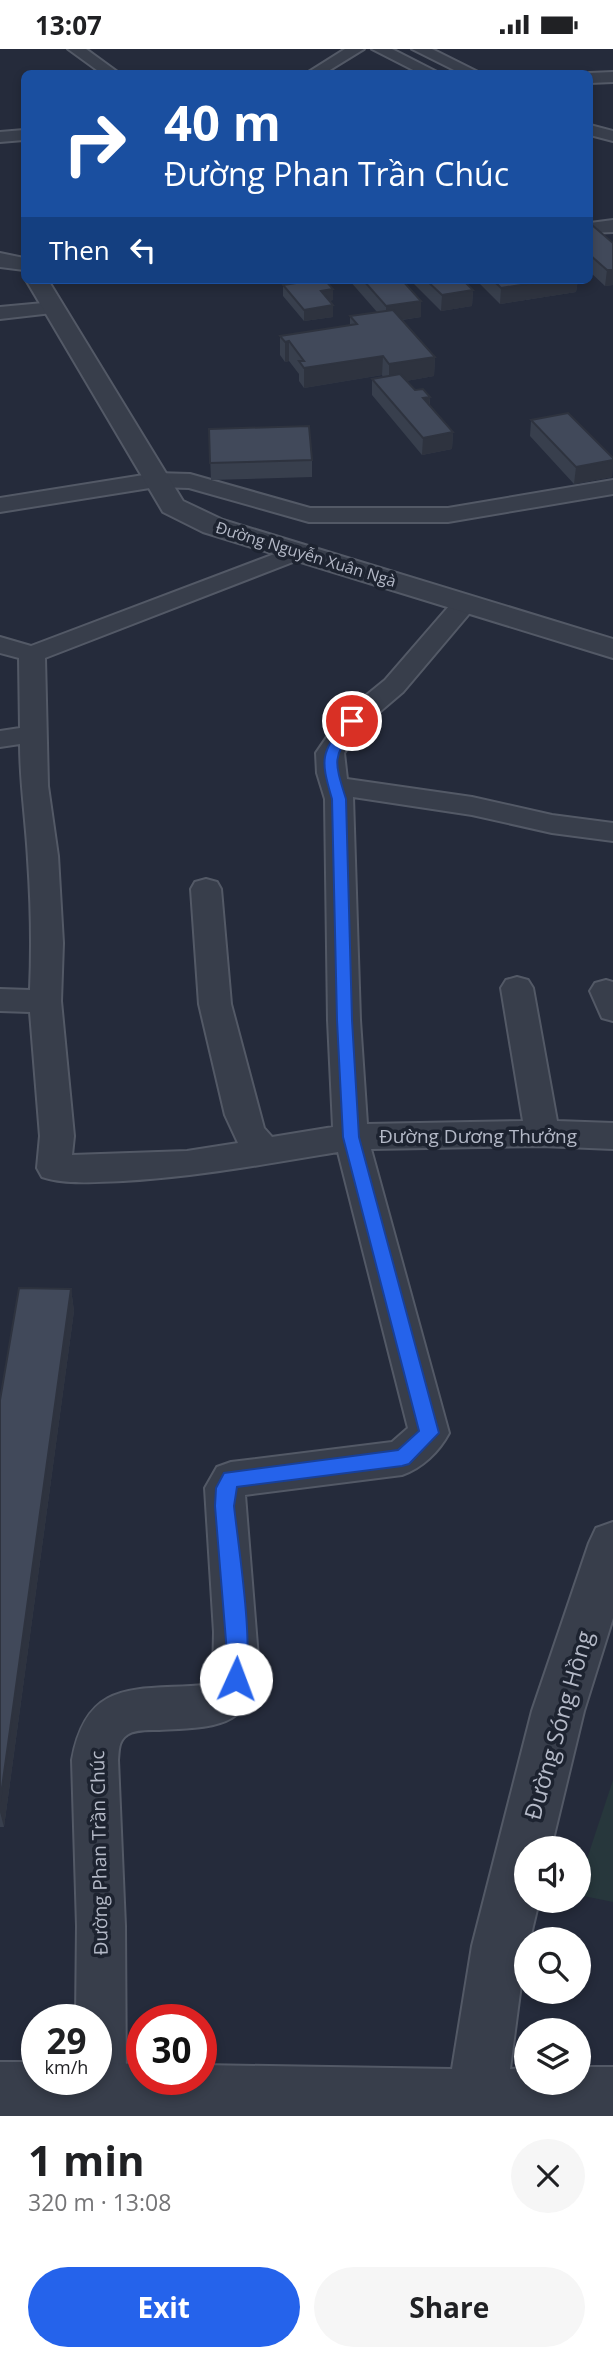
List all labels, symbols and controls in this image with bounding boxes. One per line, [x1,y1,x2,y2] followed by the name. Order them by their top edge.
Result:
[35,7,102,43] text: 13:07
[164,89,281,155] text: 40 m
[49,98,140,189] icon: right
[164,152,509,195] text: Đường Phan Trần Chúc
[124,231,162,269] icon: left
[49,232,110,268] text: Then
[213,516,399,592] street label: Đường Nguyễn Xuân Ngà
[322,691,382,751] pin
[333,702,371,740] icon: arrive
[379,1123,577,1149] street label: Đường Dương Thưởng
[516,1626,600,1823] street label: Đường Sóng Hồng
[199,1642,273,1716] position arrow
[84,1750,114,1956] street label: Đường Phan Trần Chúc
[514,1836,591,2095] map controls
[514,1836,591,1913] button: sound
[514,1927,591,2004] button: search
[126,2004,217,2095] speed limit sign: 30
[46,2017,87,2064] text: 29
[514,2018,591,2095] button: layers
[45,2055,88,2079] text: km/h
[28,2131,145,2188] text: 1 min
[511,2139,585,2213] button: close
[28,2186,171,2218] text: 320 m · 13:08
[28,2267,300,2347] button: Exit
[314,2267,585,2347] button: Share

